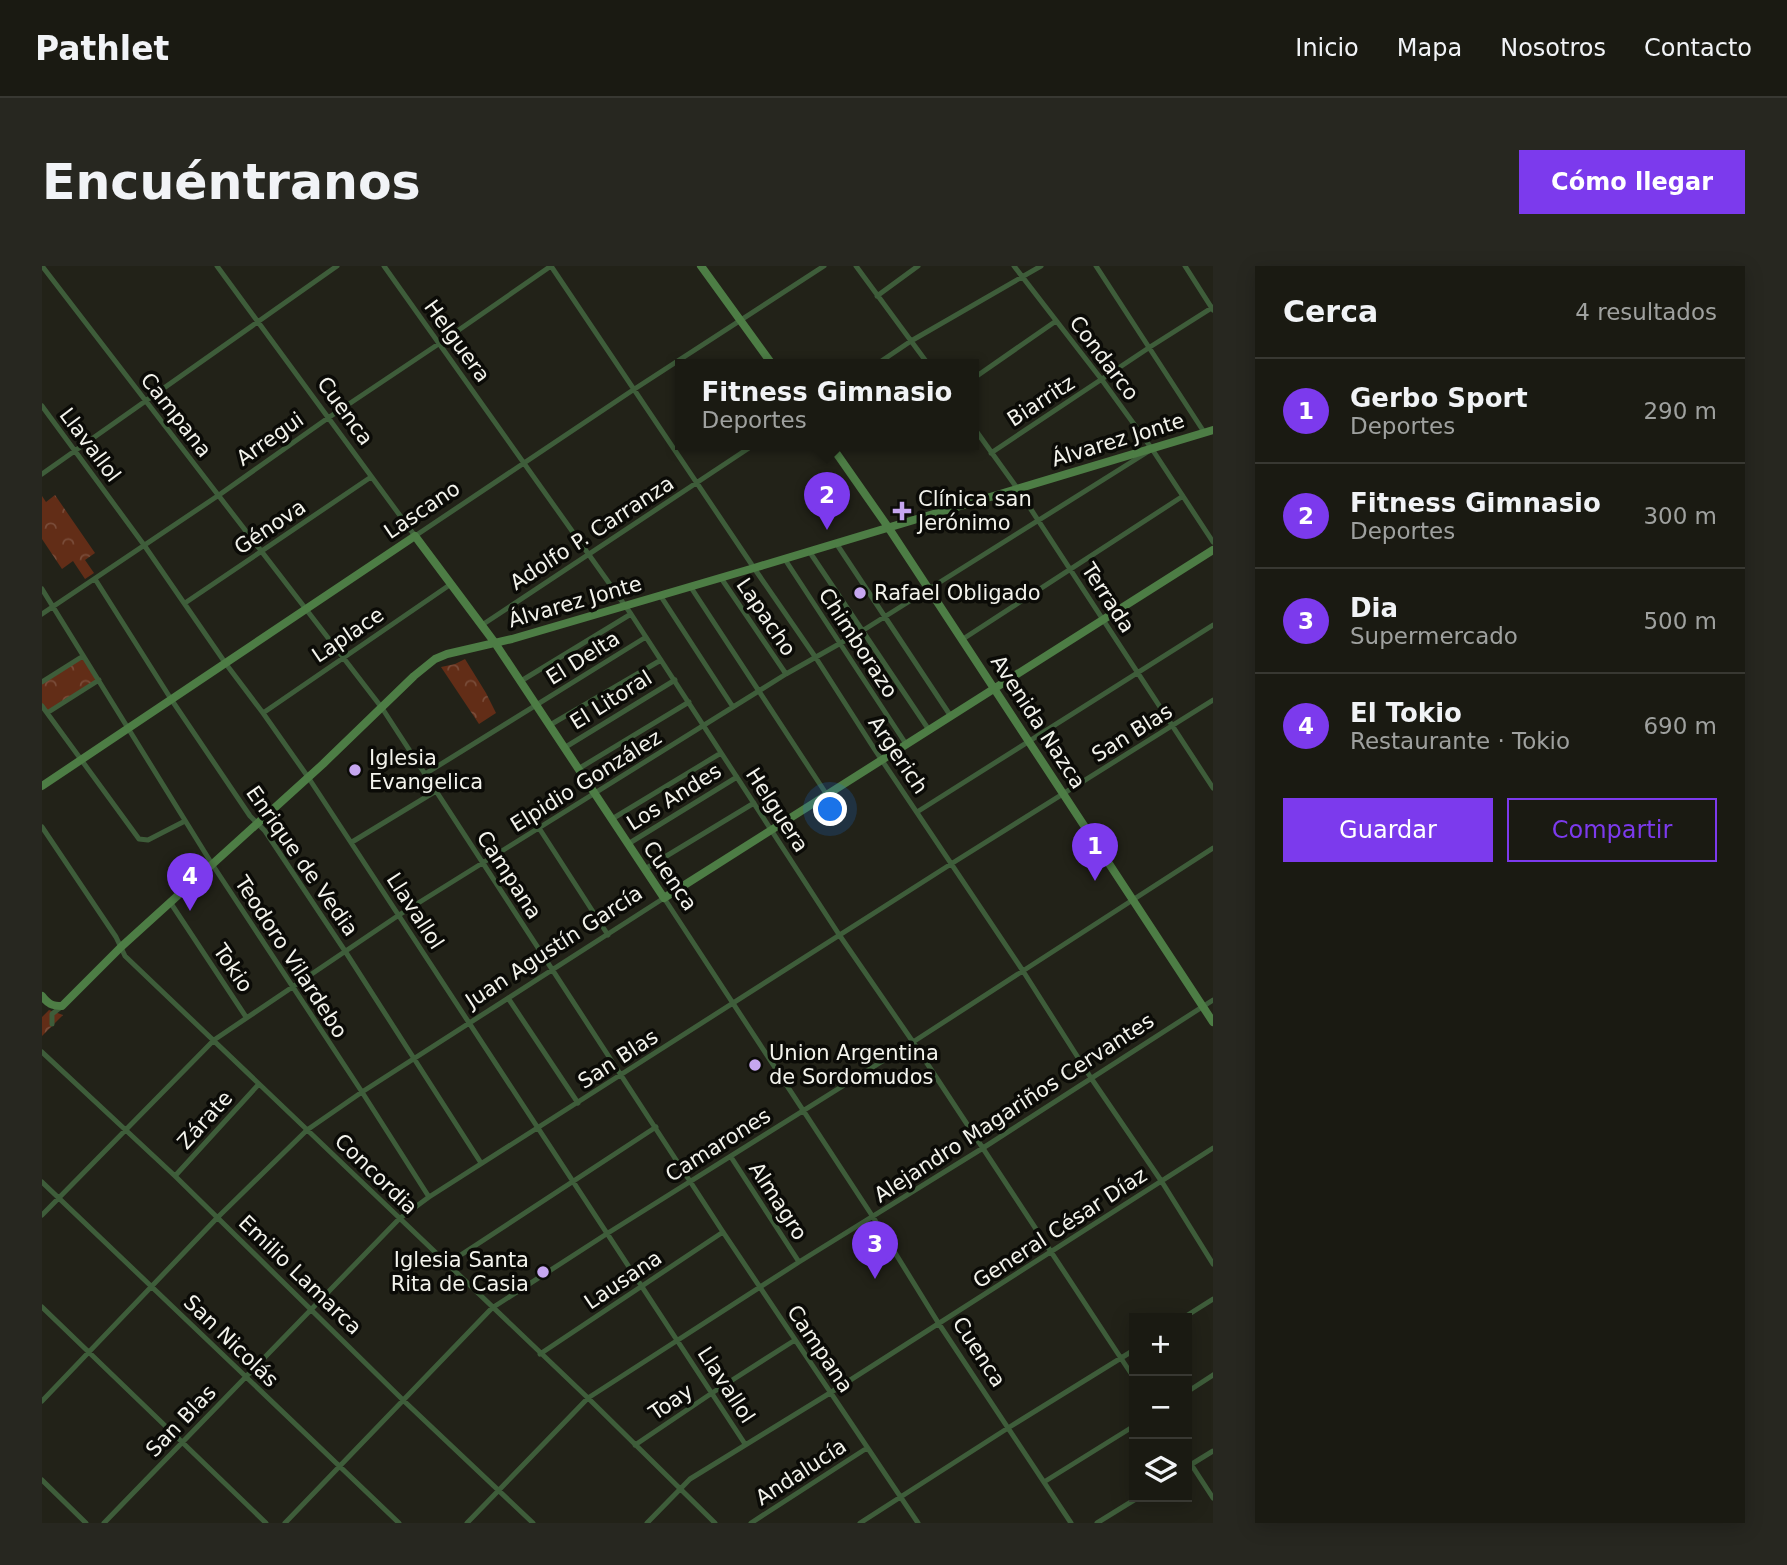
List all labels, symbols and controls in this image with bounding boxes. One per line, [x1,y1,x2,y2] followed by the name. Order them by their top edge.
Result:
[35,29,169,68] text: Pathlet
[1295,34,1359,62] text: Inicio
[1397,34,1462,62] text: Mapa
[1500,34,1606,62] text: Nosotros
[1644,34,1752,62] text: Contacto
[1519,150,1745,214] button: Cómo llegar
[42,154,421,211] text: Encuéntranos
[1283,294,1378,329] text: Cerca
[419,295,495,387] street label: Helguera
[1575,299,1717,325] text: 4 resultados
[1064,311,1144,405] street label: Condarco
[675,359,979,450] popup
[136,368,216,462] street label: Campana
[1003,370,1079,432] street label: Biarritz
[312,372,378,450] street label: Cuenca
[702,377,952,407] text: Fitness Gimnasio
[1350,383,1528,413] text: Gerbo Sport
[1298,398,1314,424] text: 1
[1643,398,1717,424] text: 290 m
[55,403,125,487] street label: Llavallol
[232,407,308,471] street label: Arregui
[702,407,807,433] text: Deportes
[1048,407,1187,472] street label: Álvarez Jonte
[1350,413,1455,439] text: Deportes
[506,471,678,595] street label: Adolfo P. Carranza
[804,472,850,530] pin: 2
[380,476,464,544] street label: Lascano
[916,487,1032,535] place label: Clínica san Jerónimo
[1350,488,1601,518] text: Fitness Gimnasio
[230,495,310,559] street label: Génova
[892,501,912,521] marker: Clínica san Jerónimo
[1298,503,1314,529] text: 2
[1643,503,1717,529] text: 300 m
[1350,518,1455,544] text: Deportes
[1076,558,1139,637] street label: Terrada
[505,571,645,633] street label: Álvarez Jonte
[731,574,801,660] street label: Lapacho
[874,581,1041,605] place label: Rafael Obligado
[814,584,902,702] street label: Chimborazo
[852,585,868,601] marker: Rafael Obligado
[1350,593,1398,623] text: Dia
[308,602,388,668] street label: Laplace
[1298,608,1314,634] text: 3
[1643,608,1717,634] text: 500 m
[1350,623,1518,649] text: Supermercado
[542,626,624,690] street label: El Delta
[986,651,1090,793] street label: Avenida Nazca
[566,666,656,734] street label: El Litoral
[1350,698,1462,728] text: El Tokio
[1087,699,1177,767] street label: San Blas
[863,712,933,798] street label: Argerich
[1298,713,1314,739] text: 4
[1643,713,1717,739] text: 690 m
[506,725,666,837] street label: Elpidio González
[1350,728,1570,754] text: Restaurante · Tokio
[369,746,483,794] place label: Iglesia Evangelica
[622,759,726,835] street label: Los Andes
[347,762,363,778] marker: Iglesia Evangelica
[741,763,813,857] street label: Helguera
[241,781,363,941] street label: Enrique de Vedia
[813,792,847,826] your location
[1283,798,1493,862] button: Guardar
[1507,798,1717,862] button: Compartir
[1072,823,1118,881] pin: 1
[472,826,546,924] street label: Campana
[638,837,702,915] street label: Cuenca
[167,853,213,911] pin: 4
[381,868,449,954] street label: Llavallol
[229,871,352,1042] street label: Teodoro Vilardebo
[459,881,647,1014] street label: Juan Agustín García
[208,939,258,997] street label: Tokio
[870,1008,1158,1208] street label: Alejandro Magariños Cervantes
[574,1024,662,1094] street label: San Blas
[769,1041,939,1089] place label: Union Argentina de Sordomudos
[747,1057,763,1073] marker: Union Argentina de Sordomudos
[173,1086,237,1154] street label: Zárate
[661,1103,775,1187] street label: Camarones
[330,1129,422,1219] street label: Concordia
[744,1158,812,1244] street label: Almagro
[969,1163,1151,1293] street label: General César Díaz
[234,1210,366,1340] street label: Emilio Lamarca
[852,1221,898,1279] pin: 3
[580,1245,666,1315] street label: Lausana
[391,1248,529,1296] place label: Iglesia Santa Rita de Casia
[535,1264,551,1280] marker: Iglesia Santa Rita de Casia
[179,1290,283,1392] street label: San Nicolás
[782,1301,858,1397] street label: Campana
[948,1312,1010,1392] street label: Cuenca
[1129,1313,1192,1502] map controls
[1129,1313,1192,1376] button: +
[692,1342,760,1428] street label: Llavallol
[1129,1376,1192,1439] button: −
[644,1379,697,1426] street label: Toay
[141,1380,221,1462] street label: San Blas
[751,1434,851,1510] street label: Andalucía
[1129,1439,1192,1502] button: layers

